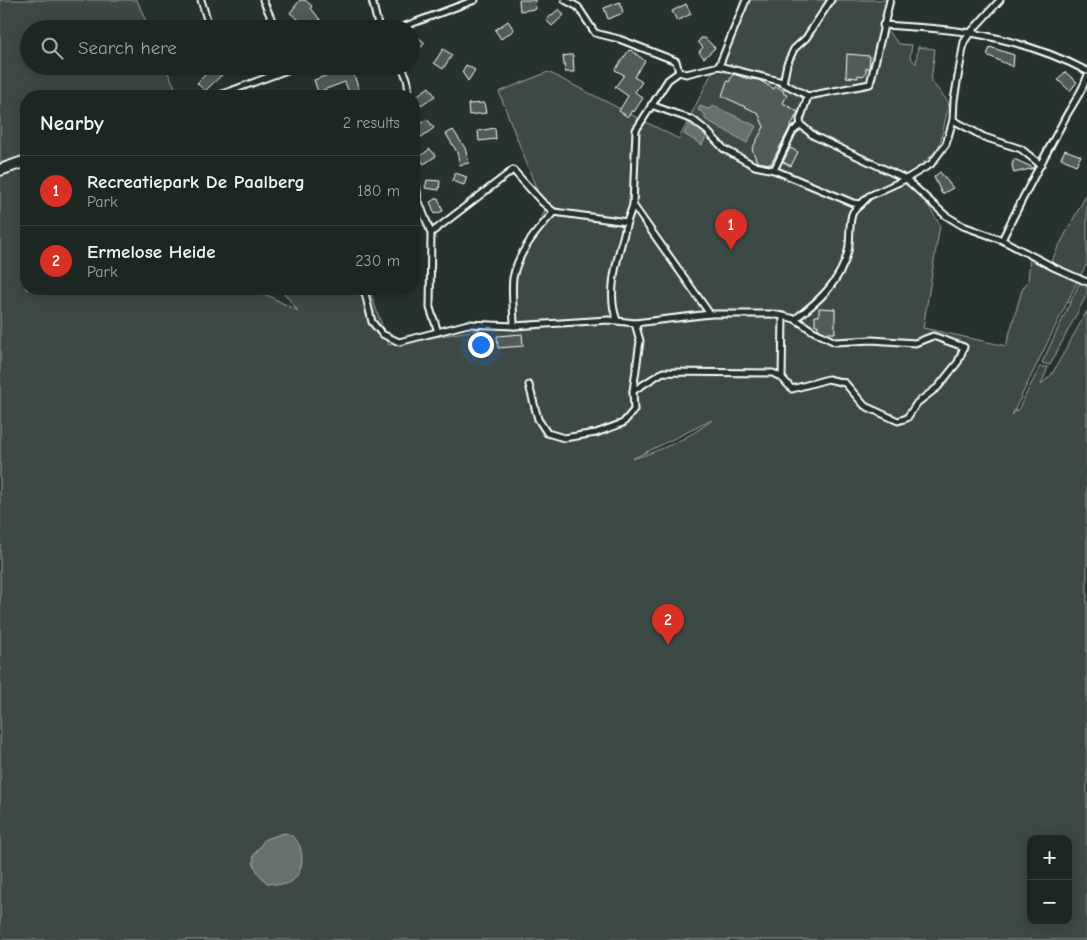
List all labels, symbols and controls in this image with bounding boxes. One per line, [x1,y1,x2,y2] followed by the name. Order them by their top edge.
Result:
[20,20,420,75] search box
[38,34,66,62] icon: search
[78,37,177,59] text: Search here
[40,111,104,135] text: Nearby
[343,114,400,132] text: 2 results
[87,171,305,193] text: Recreatiepark De Paalberg
[53,182,59,200] text: 1
[357,182,400,200] text: 180 m
[87,193,118,211] text: Park
[715,209,747,250] pin: 1
[87,241,216,263] text: Ermelose Heide
[52,252,60,270] text: 2
[355,252,400,270] text: 230 m
[87,263,118,281] text: Park
[468,332,494,358] your location
[652,604,684,645] pin: 2
[1027,835,1072,925] map controls
[1027,835,1072,880] button: +
[1027,880,1072,925] button: −

